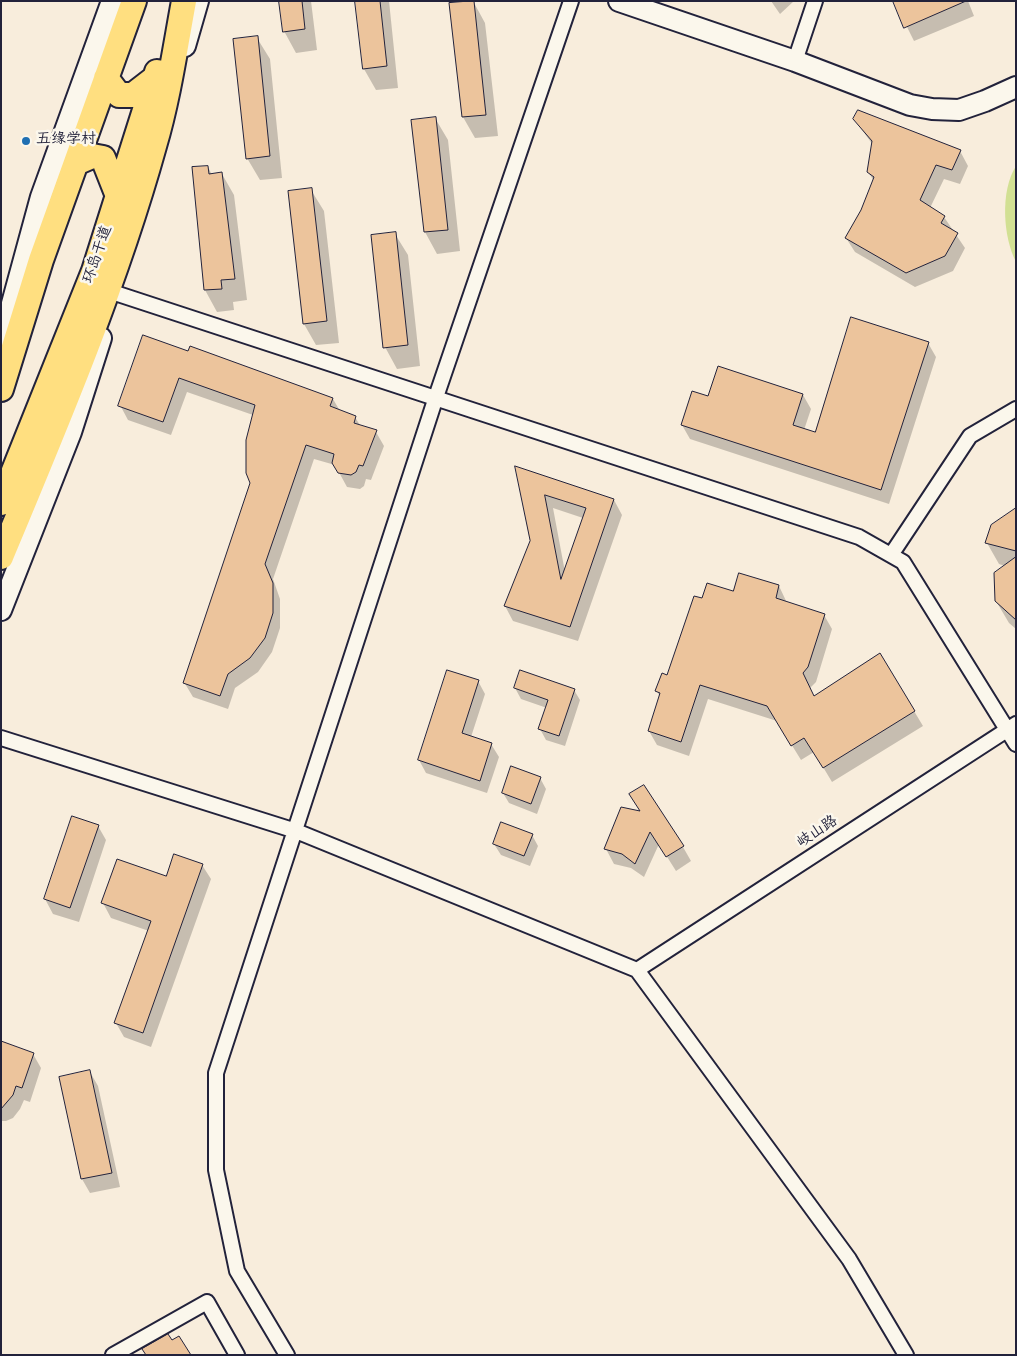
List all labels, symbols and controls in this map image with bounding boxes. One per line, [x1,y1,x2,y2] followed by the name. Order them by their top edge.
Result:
[36,132,96,150] place label: 五缘学村
[20,135,32,147] marker: 五缘学村
[81,224,117,286] street label: 环岛干道
[794,813,842,853] street label: 岐山路

